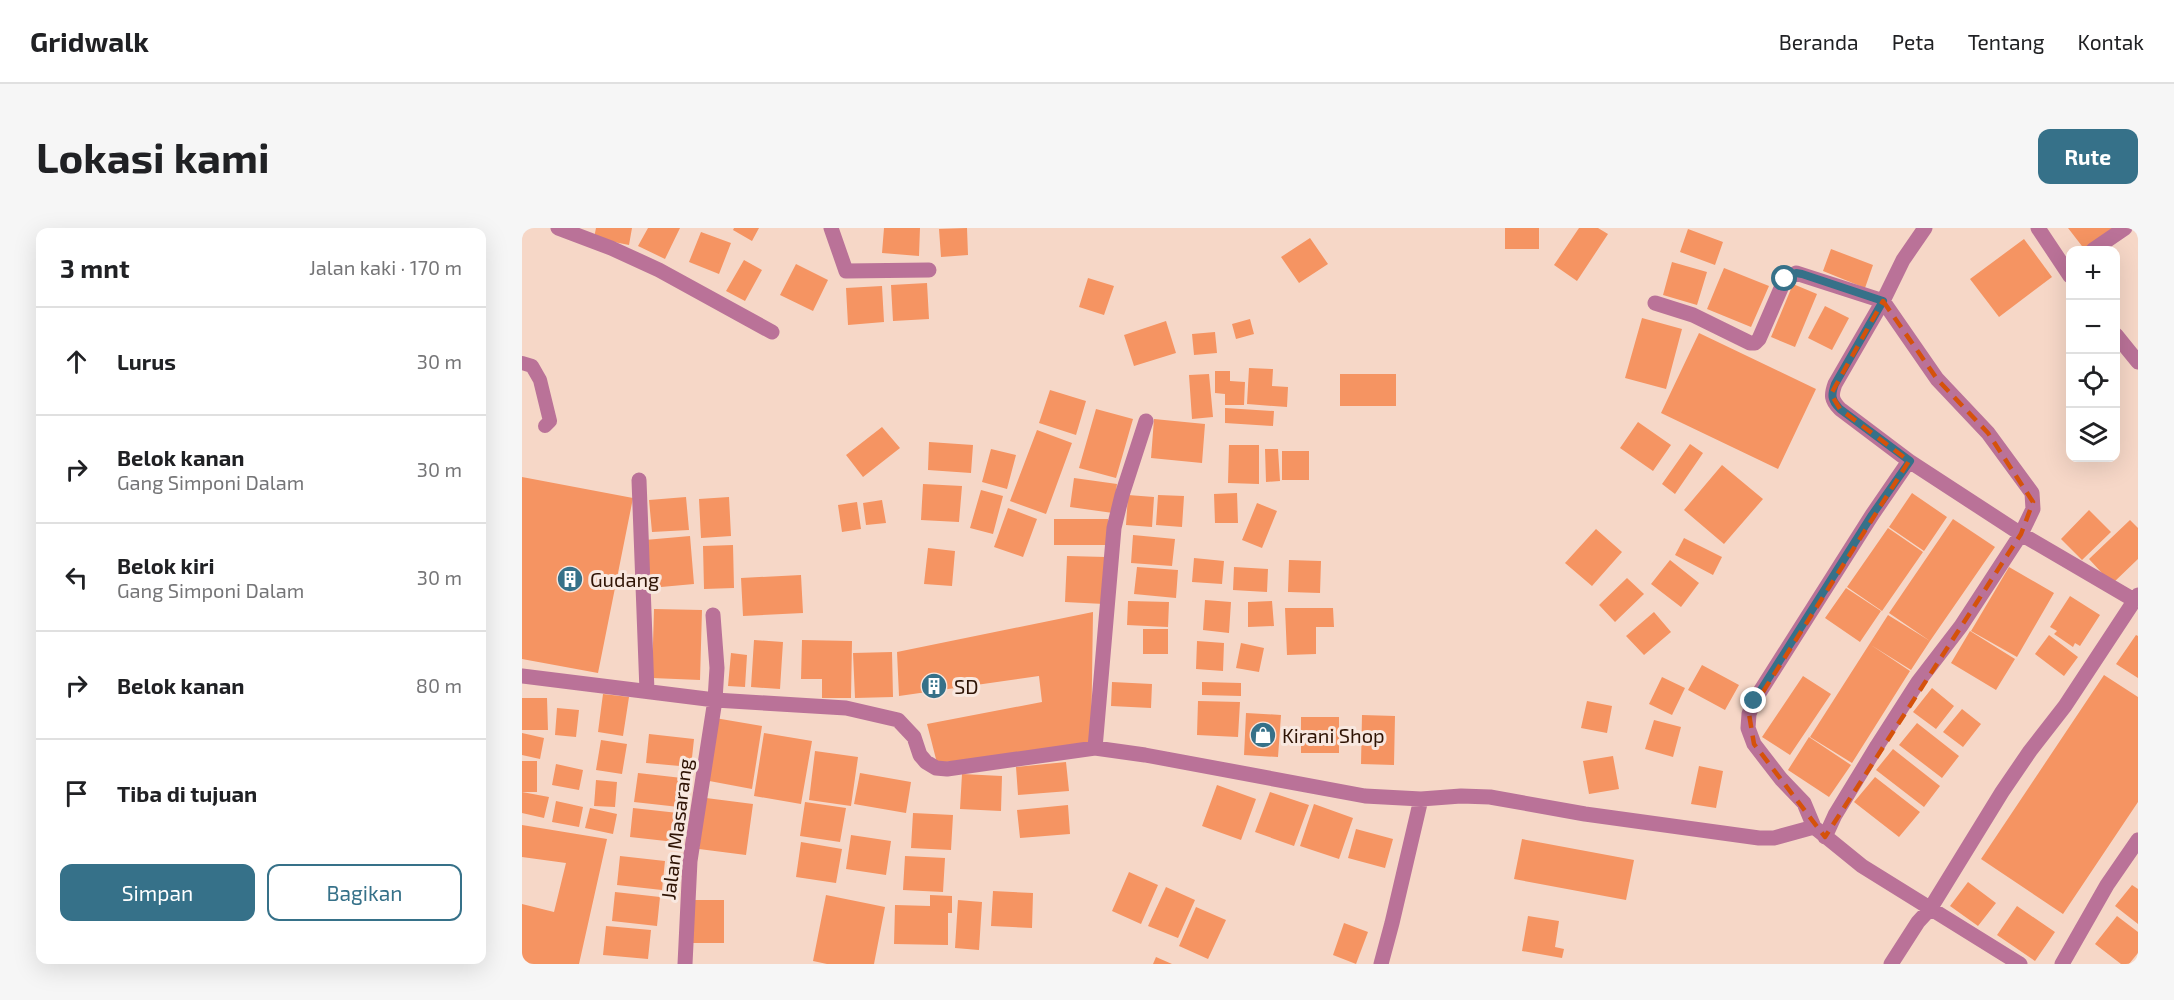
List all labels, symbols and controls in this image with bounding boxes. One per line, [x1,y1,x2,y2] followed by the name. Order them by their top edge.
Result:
[30,24,149,58] text: Gridwalk
[1779,29,1859,54] text: Beranda
[1892,29,1935,54] text: Peta
[1968,29,2045,54] text: Tentang
[2078,29,2144,54] text: Kontak
[2038,129,2138,184] button: Rute
[36,131,270,181] text: Lokasi kami
[2066,246,2120,462] map controls
[2066,246,2120,300] button: +
[60,252,130,283] text: 3 mnt
[309,255,462,279] text: Jalan kaki · 170 m
[1771,265,1797,291] route start
[2066,300,2120,354] button: −
[60,345,93,378] icon: ahead
[117,348,176,374] text: Lurus
[417,349,462,373] text: 30 m
[2066,354,2120,408] button: locate
[2066,408,2120,462] button: layers
[117,444,244,470] text: Belok kanan
[60,453,93,486] icon: right
[417,457,462,481] text: 30 m
[117,470,304,494] text: Gang Simponi Dalam
[117,552,214,578] text: Belok kiri
[60,561,93,594] icon: left
[555,564,585,594] building icon: Gudang
[417,565,462,589] text: 30 m
[590,567,659,591] place label: Gudang
[117,578,304,602] text: Gang Simponi Dalam
[60,669,93,702] icon: right
[919,671,949,701] building icon: SD
[117,672,244,698] text: Belok kanan
[416,673,462,697] text: 80 m
[954,674,979,698] place label: SD
[1740,687,1766,713] route end
[1248,720,1278,750] shop icon: Kirani Shop
[1282,723,1385,747] place label: Kirani Shop
[655,757,697,901] street label: Jalan Masarang
[60,777,93,810] icon: arrive
[117,780,257,806] text: Tiba di tujuan
[60,864,255,921] button: Simpan
[267,864,462,921] button: Bagikan

